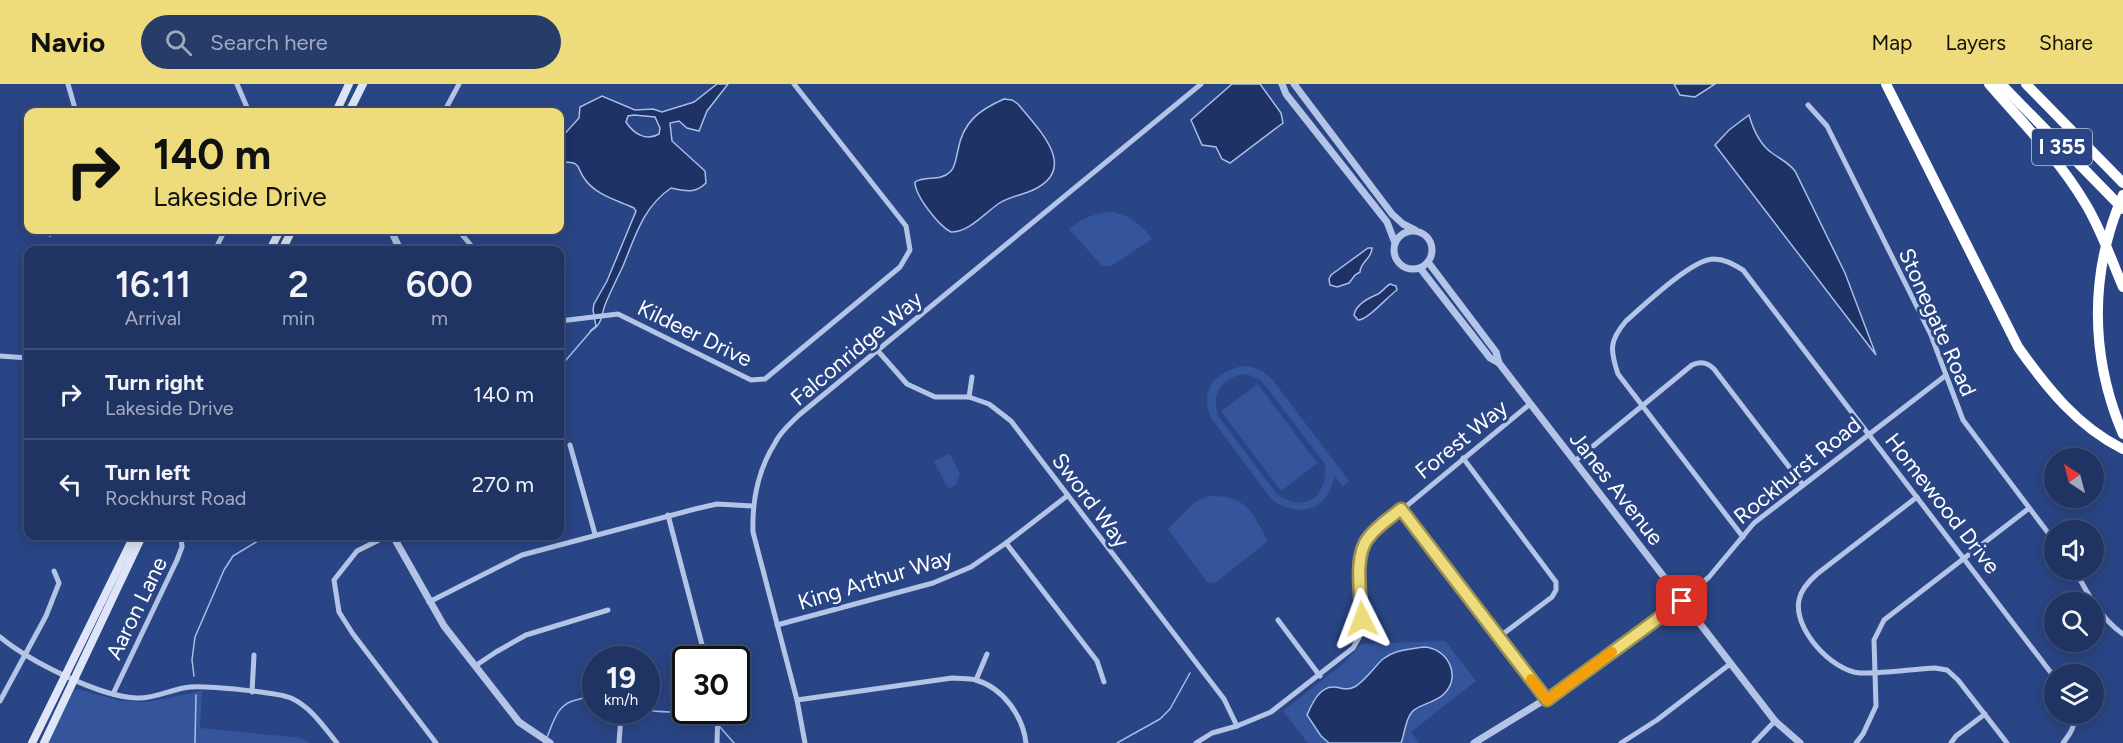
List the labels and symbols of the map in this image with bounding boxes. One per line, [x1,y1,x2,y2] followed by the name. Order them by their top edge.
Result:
[2032,129,2092,165] road number: I 355
[1893,244,1982,400] street label: Stonegate Road
[785,285,928,411] street label: Falconridge Way
[633,294,756,373] street label: Kildeer Drive
[1410,394,1513,485] street label: Forest Way
[1728,411,1866,530] street label: Rockhurst Road
[1564,426,1669,551] street label: Janes Avenue
[1879,427,2006,579] street label: Homewood Drive
[1046,448,1135,553] street label: Sword Way
[2044,448,2104,508] north arrow
[795,543,956,616] street label: King Arthur Way
[100,552,173,664] street label: Aaron Lane
[1656,575,1707,626] pin
[1330,587,1394,651] position arrow
[672,646,750,724] speed limit sign: 30

